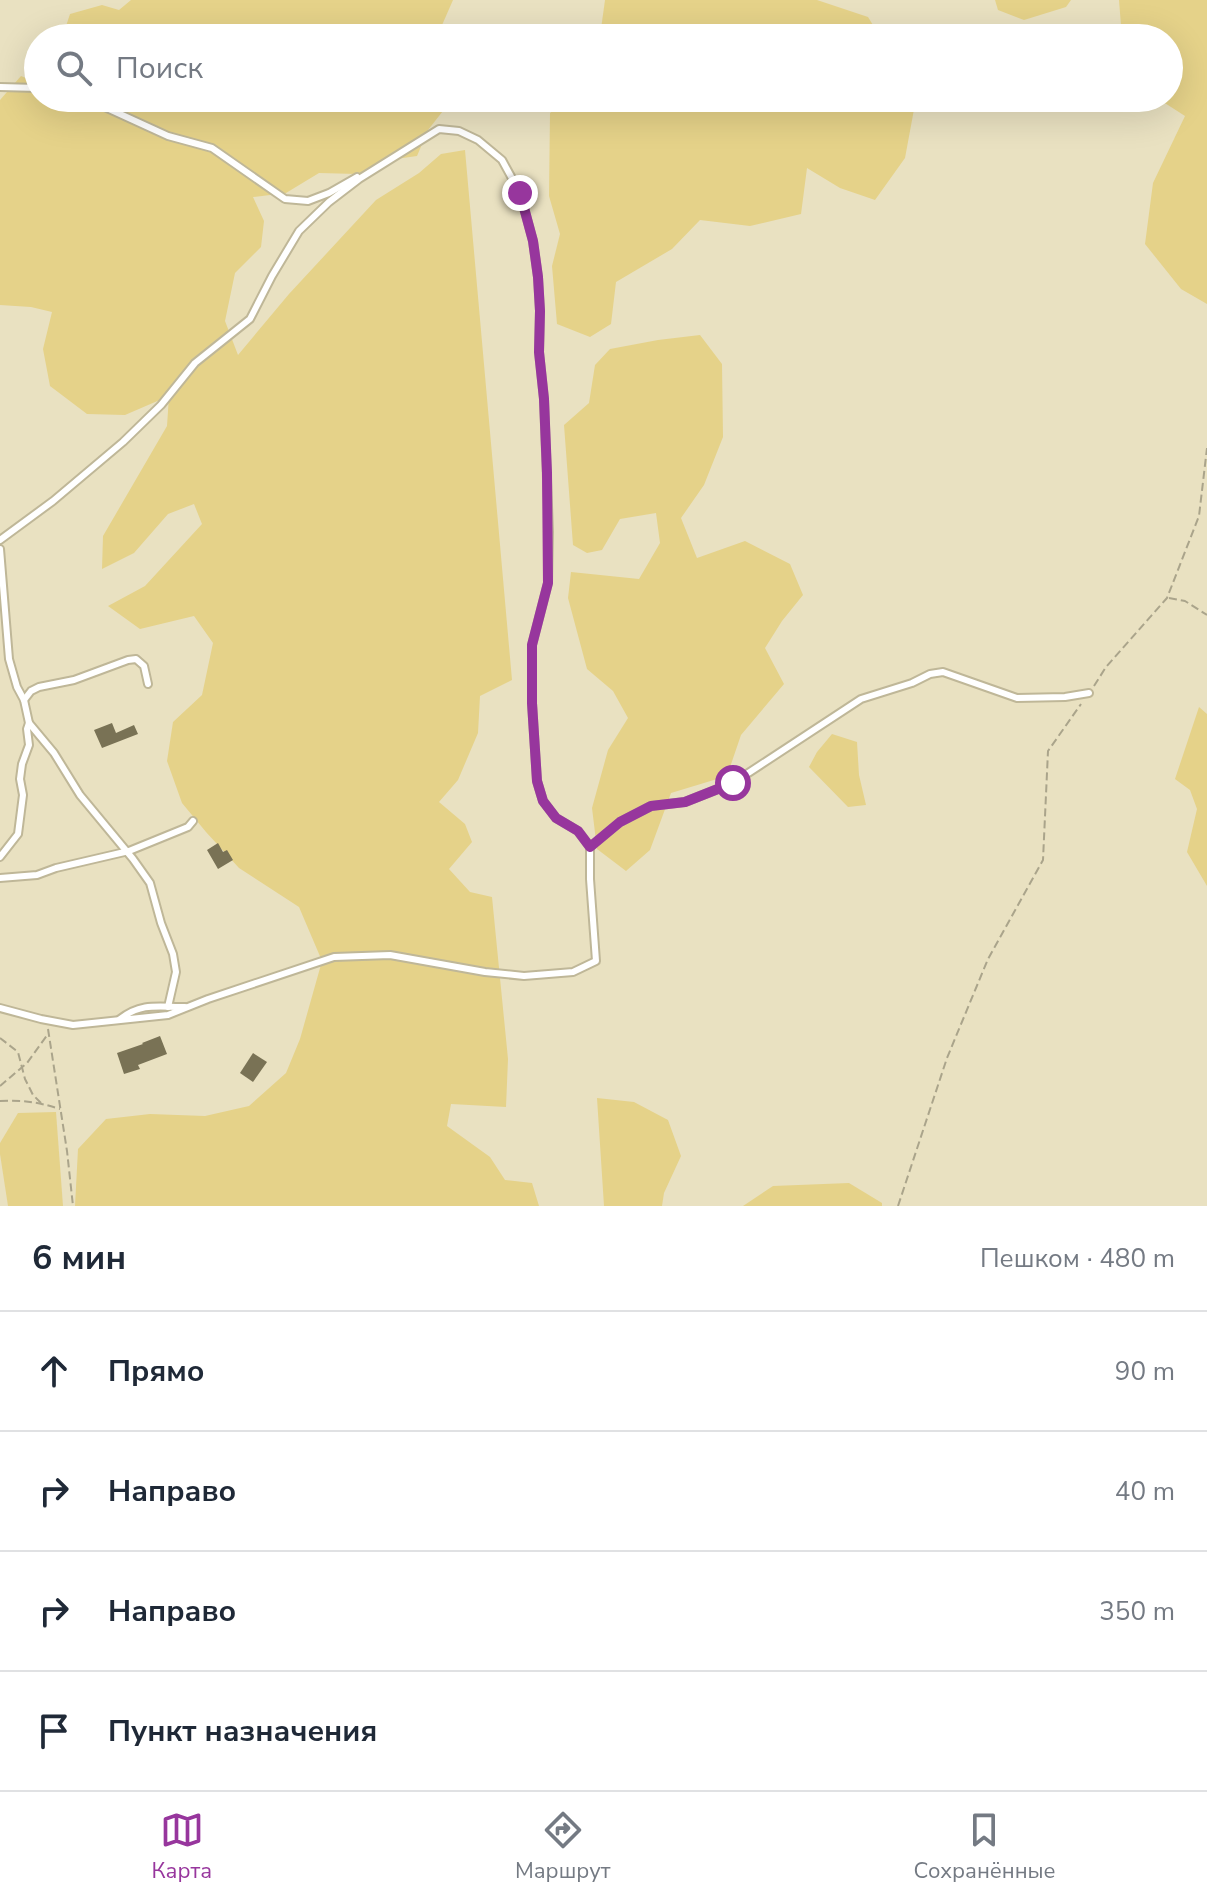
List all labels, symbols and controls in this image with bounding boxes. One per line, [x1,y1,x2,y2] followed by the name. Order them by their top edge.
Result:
[24,24,1183,112] search box
[52,46,96,90] icon: search
[116,48,203,89] text: Поиск
[502,175,538,211] route end
[715,765,751,801] route start
[32,1235,126,1281] text: 6 мин
[980,1241,1175,1276] text: Пешком · 480 m
[32,1349,76,1393] icon: ahead
[108,1351,205,1392] text: Прямо
[1115,1354,1175,1389] text: 90 m
[32,1469,76,1513] icon: right
[108,1471,236,1512] text: Направо
[1115,1474,1175,1509] text: 40 m
[32,1589,76,1633] icon: right
[108,1591,236,1632] text: Направо
[1099,1594,1175,1629] text: 350 m
[32,1709,76,1753] icon: arrive
[108,1711,377,1752] text: Пункт назначения
[151,1808,212,1886] tab: Карта
[515,1808,611,1886] tab: Маршрут
[913,1808,1056,1886] tab: Сохранённые

